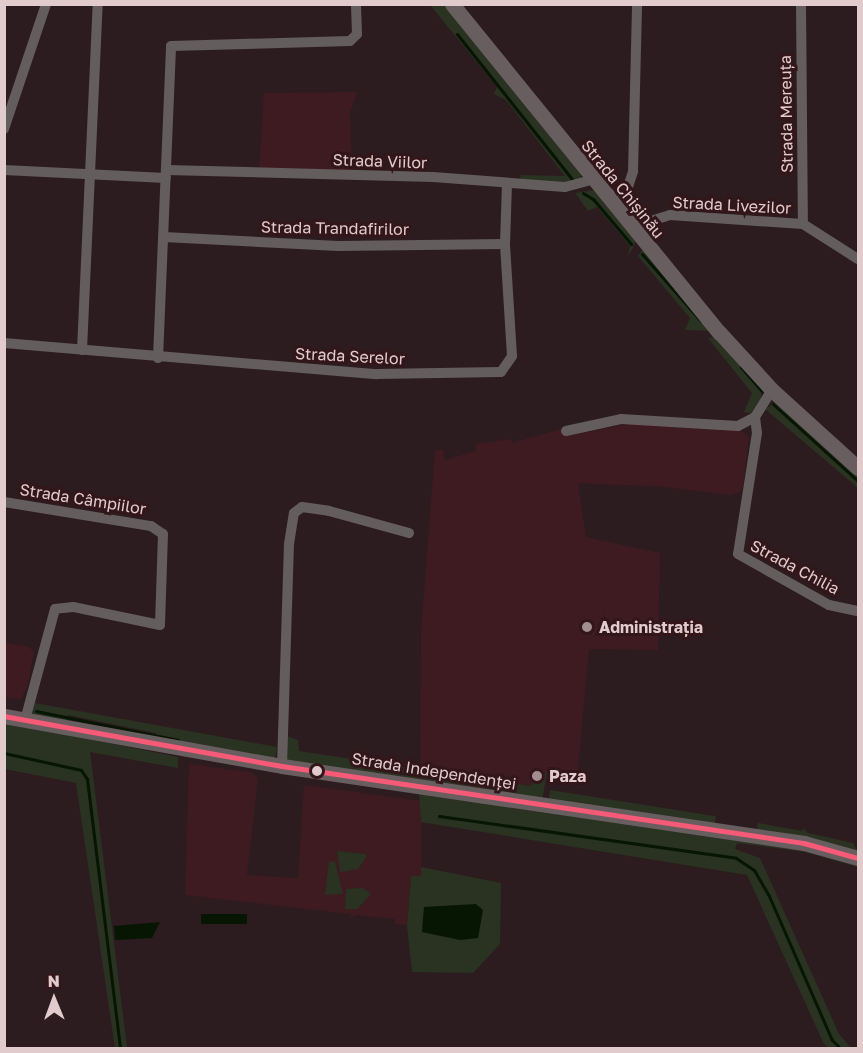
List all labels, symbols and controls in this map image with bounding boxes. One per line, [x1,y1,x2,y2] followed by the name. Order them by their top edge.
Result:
[775,55,797,173] street label: Strada Mereuța
[578,136,668,242] street label: Strada Chișinău
[332,150,428,172] street label: Strada Viilor
[672,192,792,218] street label: Strada Livezilor
[261,217,409,239] street label: Strada Trandafirilor
[295,344,405,368] street label: Strada Serelor
[18,480,148,518] street label: Strada Câmpiilor
[747,536,843,598] street label: Strada Chilia
[599,617,703,637] place label: Administrația
[580,620,594,634] marker: Administrația
[350,749,518,793] street label: Strada Independenței
[311,765,323,777] unlabelled marker
[549,766,586,786] place label: Paza
[530,769,544,783] marker: Paza
[24,969,84,1029] north arrow
[47,971,60,991] text: N

